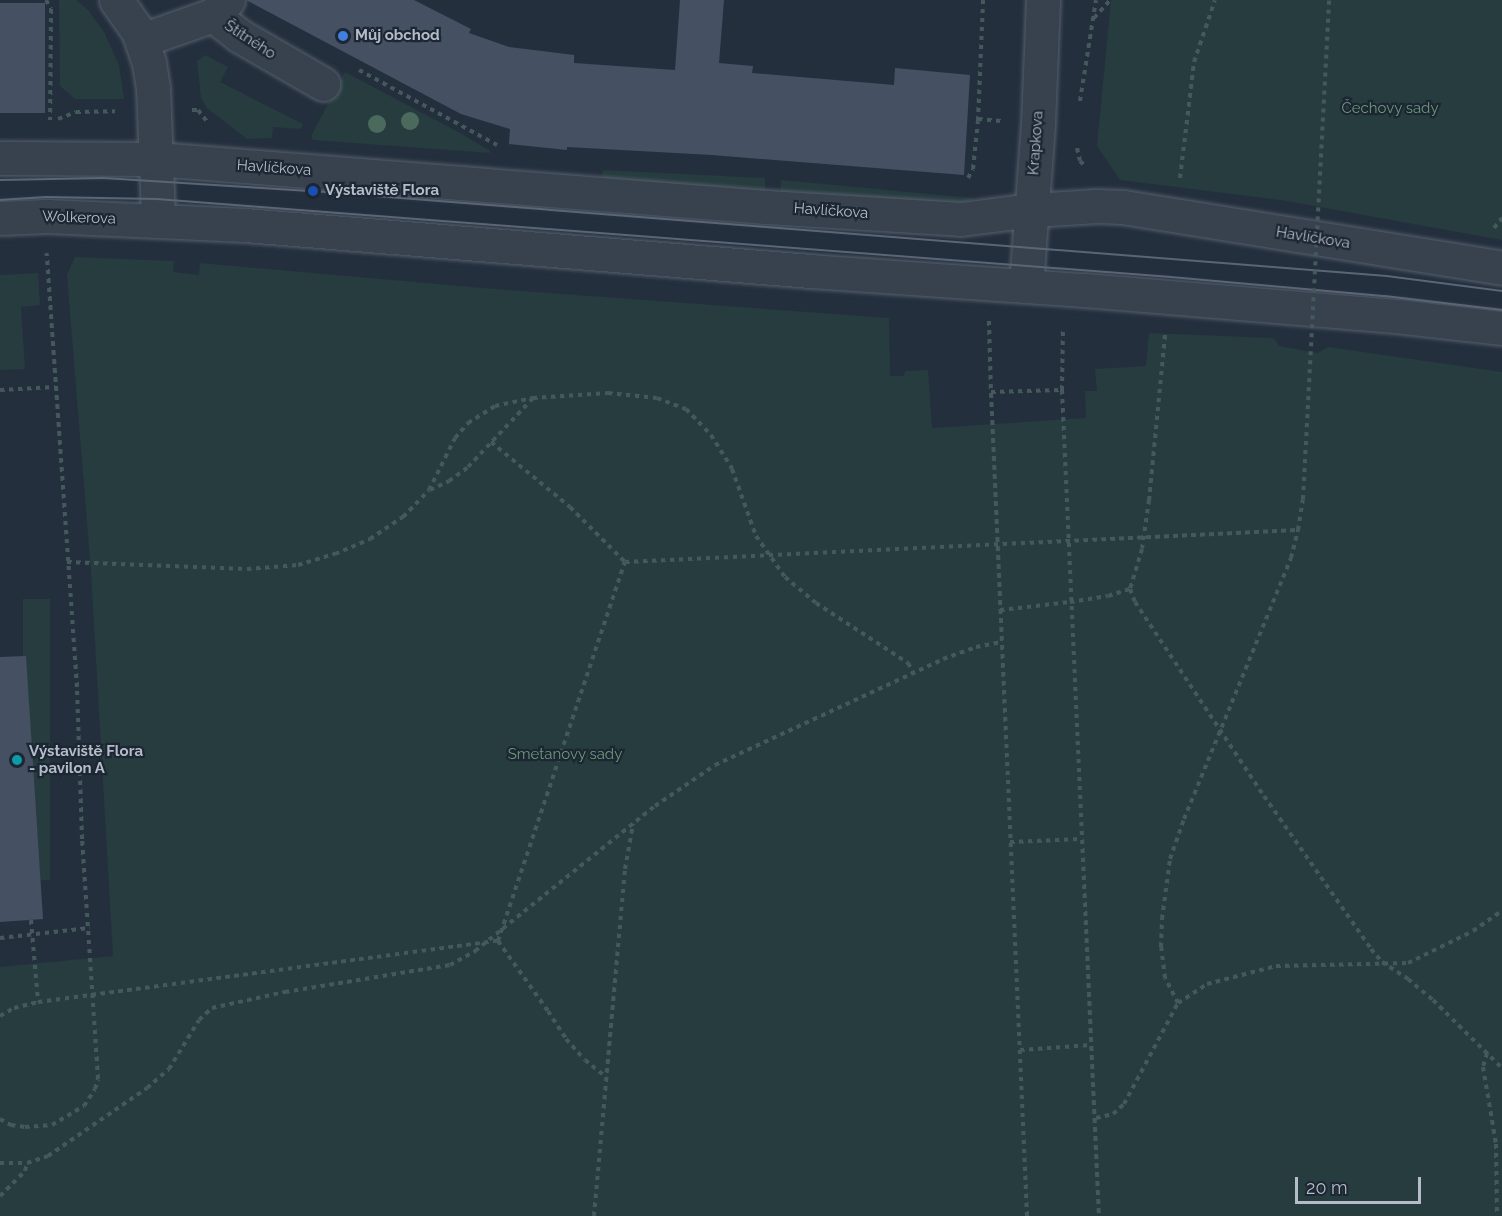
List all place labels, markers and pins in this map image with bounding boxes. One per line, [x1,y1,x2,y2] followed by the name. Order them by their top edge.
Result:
[355,27,440,45] place label: Můj obchod
[336,29,350,43] marker: Můj obchod
[325,182,439,200] place label: Výstaviště Flora
[306,184,320,198] marker: Výstaviště Flora
[29,742,143,777] place label: Výstaviště Flora - pavilon A
[10,753,24,767] marker: Výstaviště Flora - pavilon A

